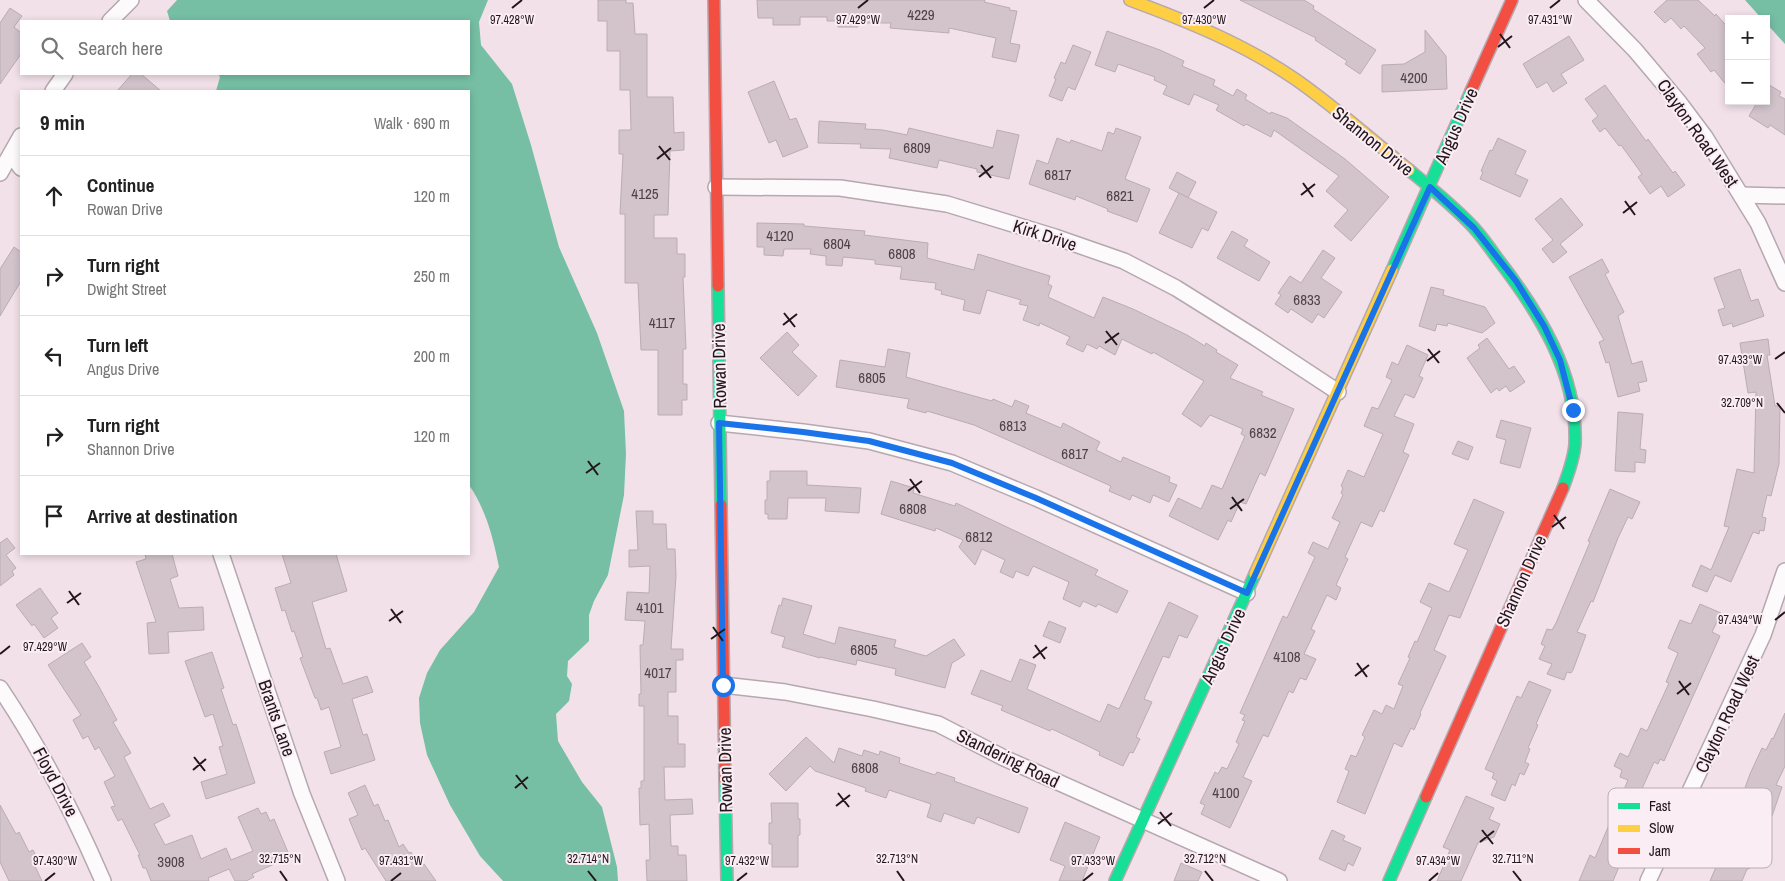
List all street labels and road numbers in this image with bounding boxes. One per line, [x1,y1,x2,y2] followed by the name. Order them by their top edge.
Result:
[1651,74,1745,192] street label: Clayton Road West
[1428,84,1484,169] street label: Angus Drive
[1327,100,1419,182] street label: Shannon Drive
[1010,213,1080,257] street label: Kirk Drive
[706,323,732,409] street label: Rowan Drive
[1490,531,1552,631] street label: Shannon Drive
[1194,604,1251,689] street label: Angus Drive
[1689,651,1765,777] street label: Clayton Road West
[252,676,302,760] street label: Brants Lane
[952,722,1064,794] street label: Standering Road
[712,727,738,813] street label: Rowan Drive
[27,743,85,821] street label: Floyd Drive

